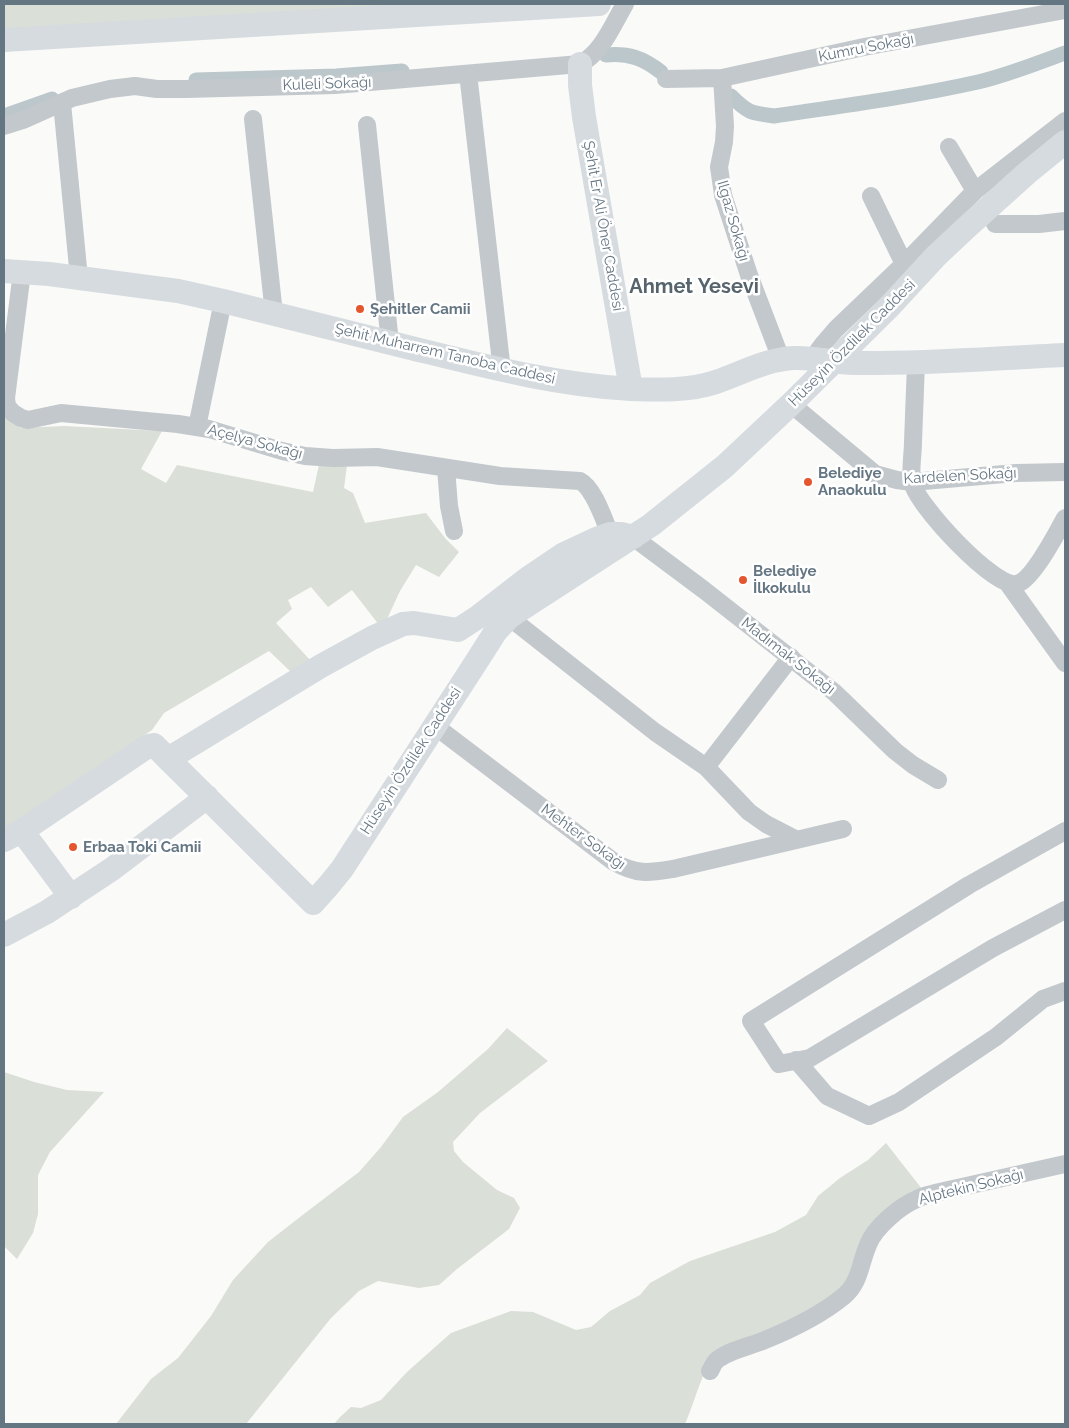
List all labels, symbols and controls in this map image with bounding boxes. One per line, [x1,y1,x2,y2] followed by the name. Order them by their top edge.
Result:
[817,30,915,66] street label: Kumru Sokağı
[282,73,372,95] street label: Kuleli Sokağı
[579,139,627,313] street label: Şehit Er Ali Öner Caddesi
[713,179,753,263] street label: Ilgaz Sokağı
[629,275,759,299] district label: Ahmet Yesevi
[785,276,919,410] street label: Hüseyin Özdilek Caddesi
[370,300,470,318] place label: Şehitler Camii
[354,303,366,315] marker: Şehitler Camii
[333,320,557,388] street label: Şehit Muharrem Tanoba Caddesi
[206,421,304,463] street label: Açelya Sokağı
[818,464,887,499] place label: Belediye Anaokulu
[903,464,1017,488] street label: Kardelen Sokağı
[802,476,814,488] marker: Belediye Anaokulu
[753,562,816,597] place label: Belediye İlkokulu
[737,574,749,586] marker: Belediye İlkokulu
[737,614,839,698] street label: Madımak Sokağı
[357,684,465,838] street label: Hüseyin Özdilek Caddesi
[537,800,629,874] street label: Mehter Sokağı
[83,838,201,856] place label: Erbaa Toki Camii
[67,841,79,853] marker: Erbaa Toki Camii
[917,1165,1025,1209] street label: Alptekin Sokağı

